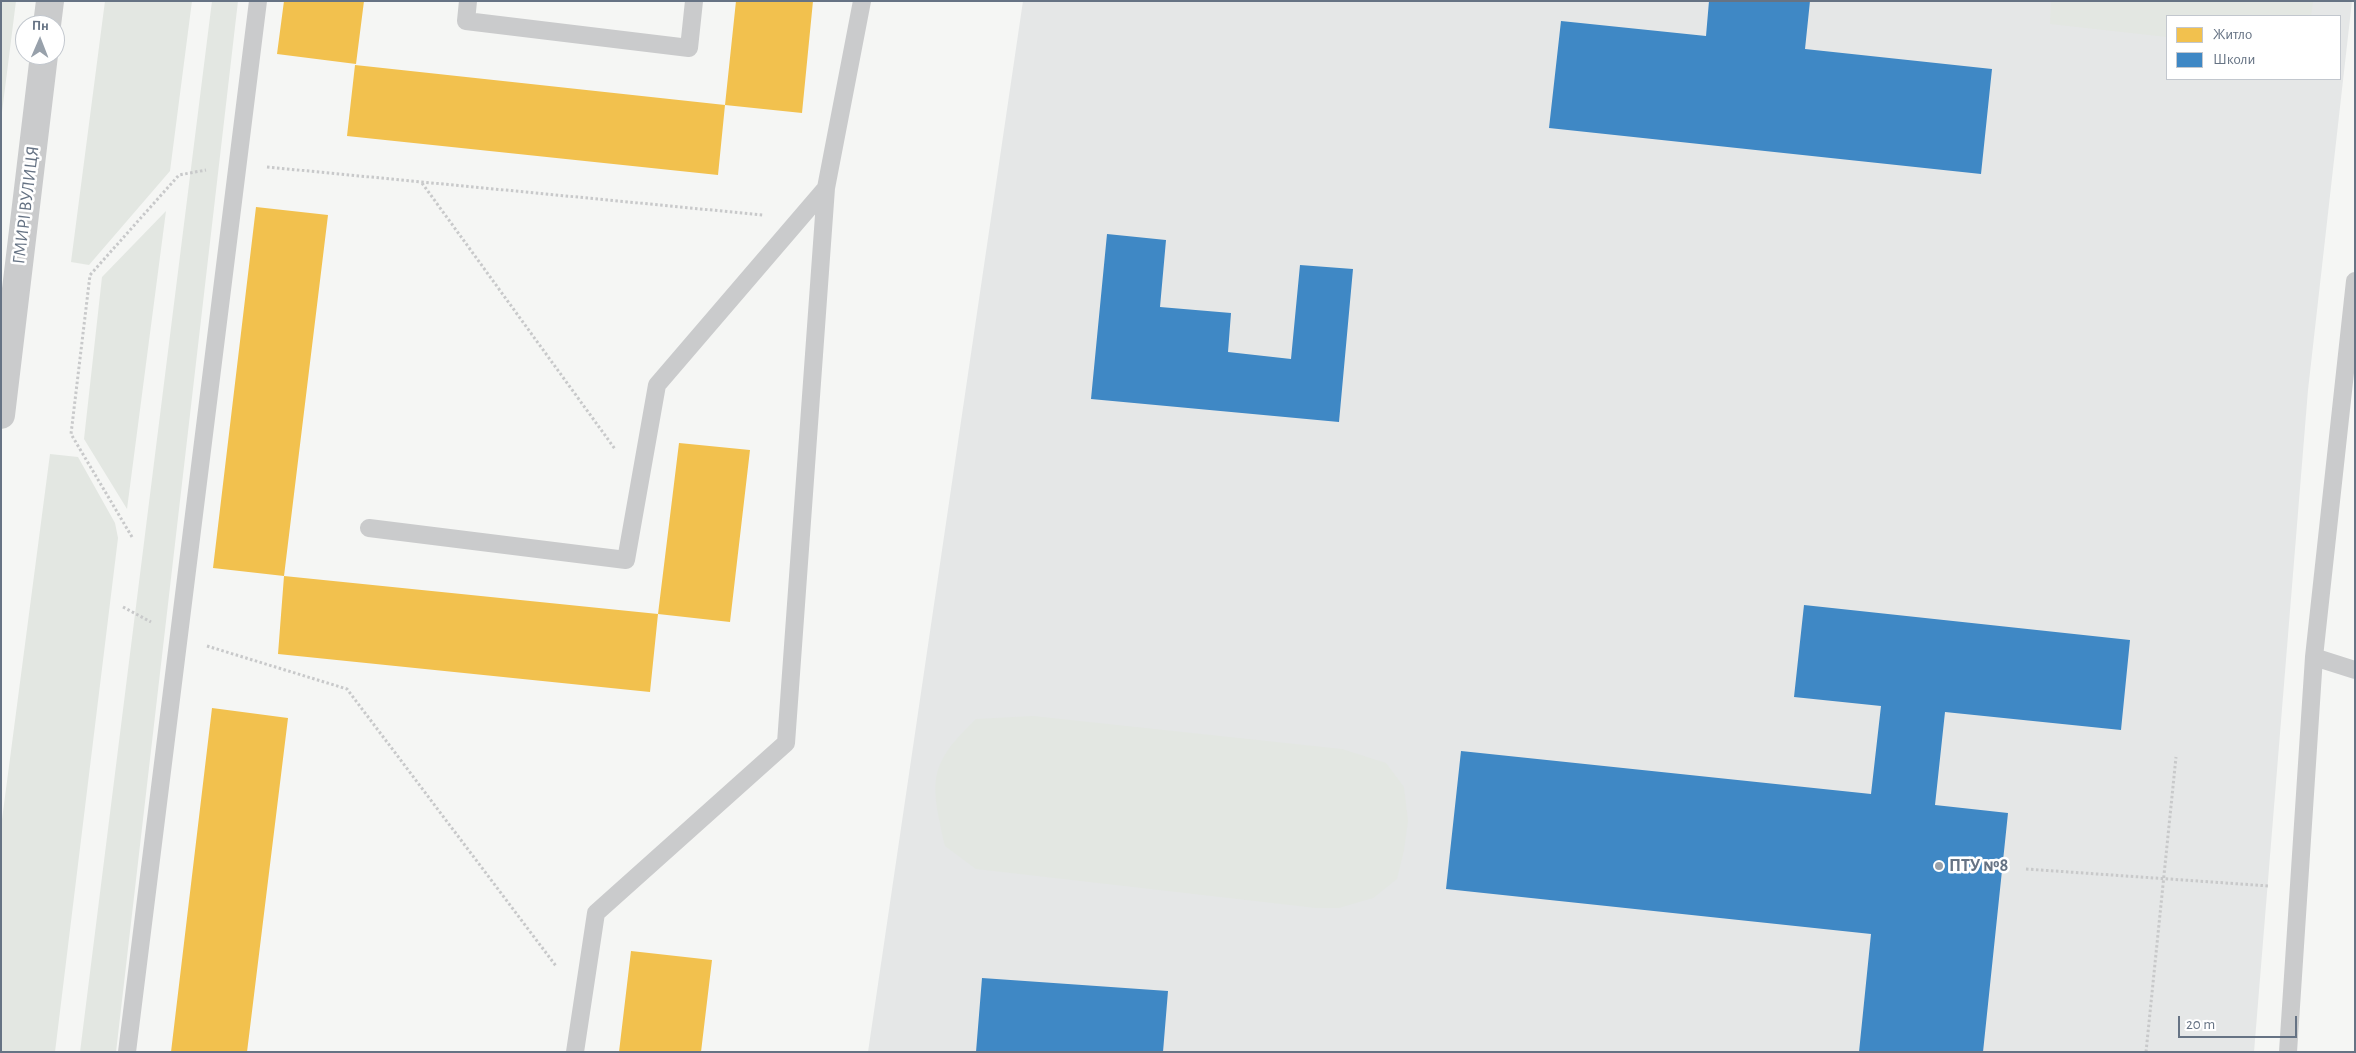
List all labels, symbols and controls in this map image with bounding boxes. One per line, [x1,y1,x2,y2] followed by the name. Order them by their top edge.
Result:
[15,15,65,65] north arrow
[2166,15,2341,80] legend
[32,19,49,33] text: Пн
[2213,27,2252,42] text: Житло
[2213,52,2255,67] text: Школи
[8,145,44,265] street label: ГМИРІ ВУЛИЦЯ
[1949,855,2008,877] place label: ПТУ №8
[1933,860,1945,872] marker: ПТУ №8
[2181,1006,2300,1038] scale bar
[2186,1017,2215,1032] text: 20 m

